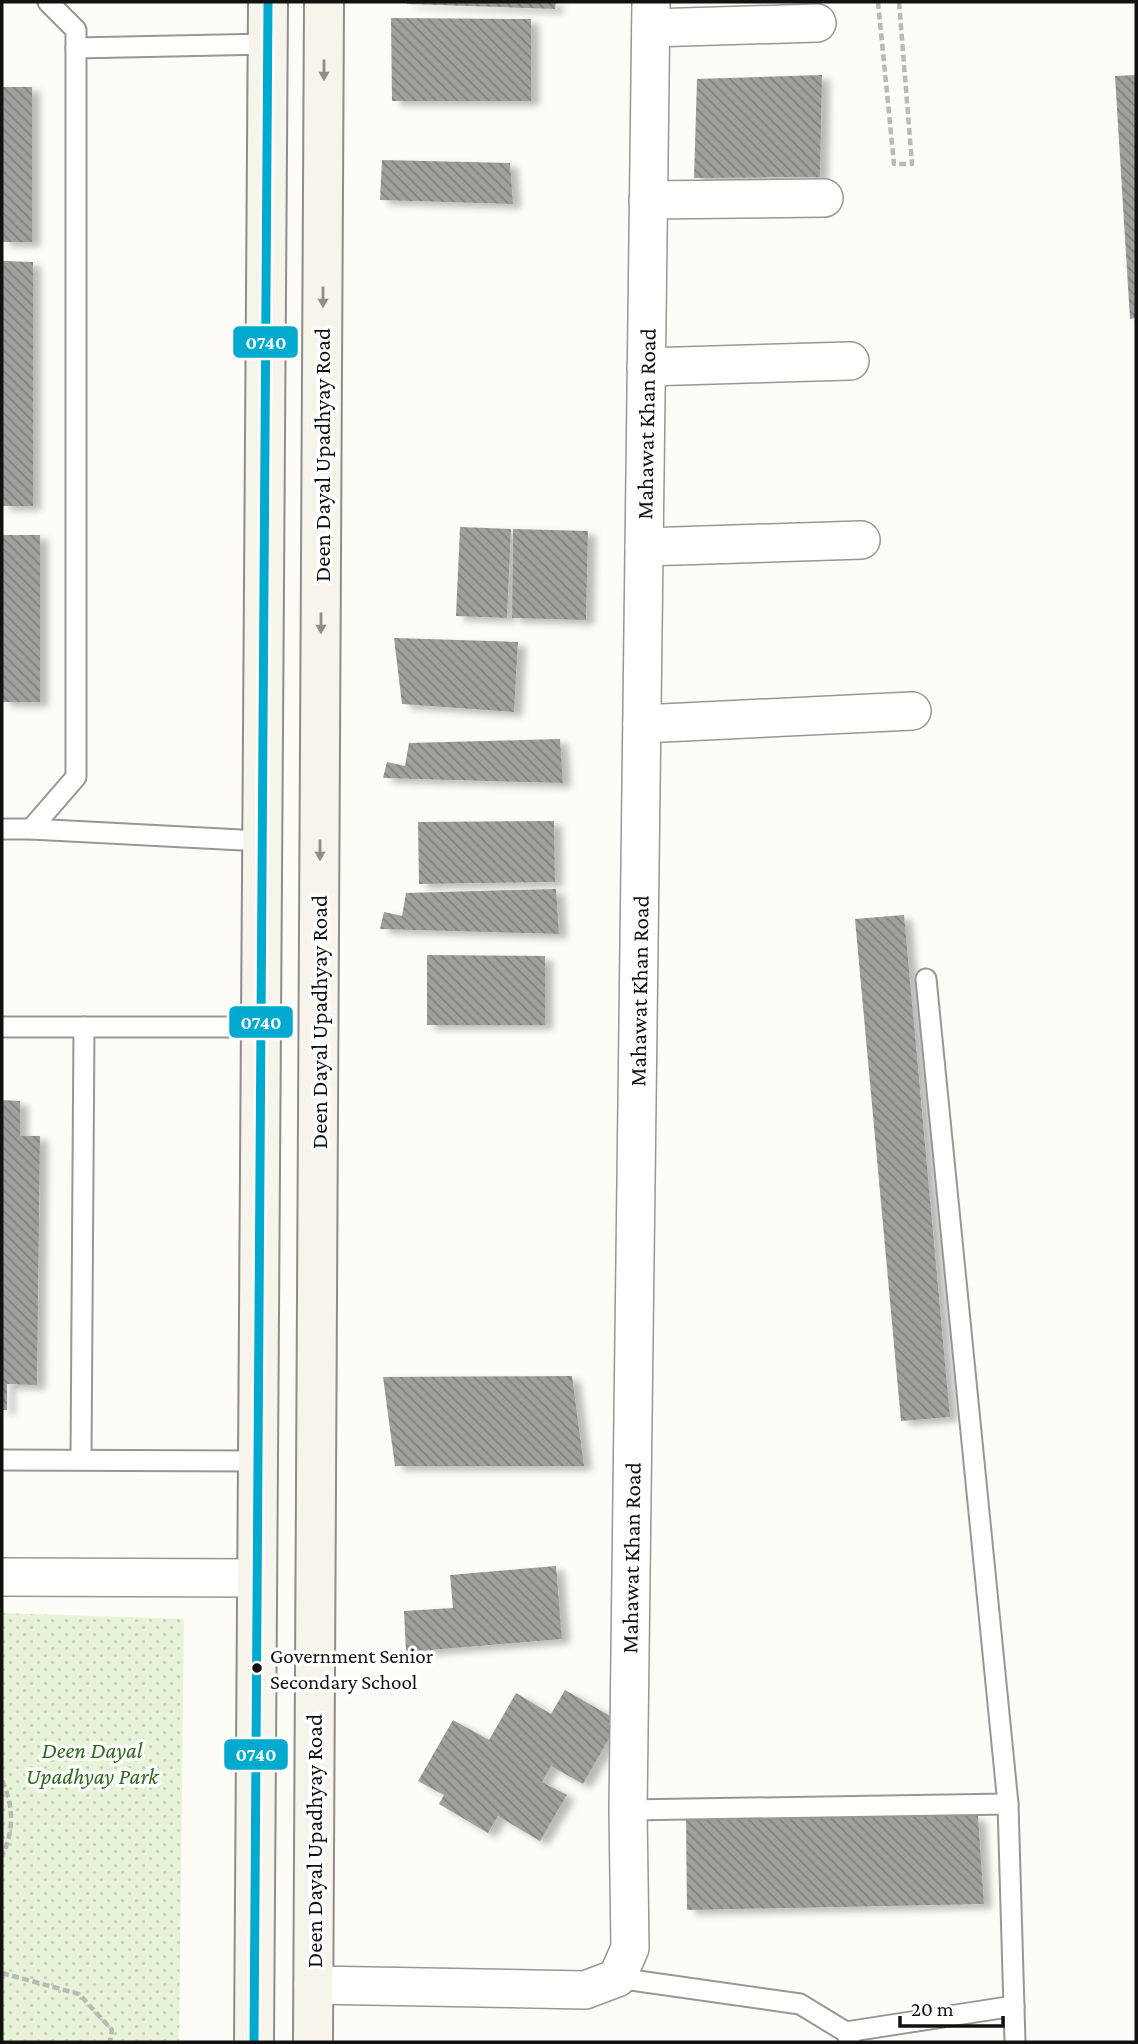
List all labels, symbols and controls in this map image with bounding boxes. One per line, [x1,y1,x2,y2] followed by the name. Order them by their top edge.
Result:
[318,59,330,81] one-way arrow
[317,287,329,309] one-way arrow
[232,325,299,359] line badge: 0740
[309,328,335,582] street label: Deen Dayal Upadhyay Road
[631,328,661,520] street label: Mahawat Khan Road
[245,332,287,353] text: 0740
[315,612,327,634] one-way arrow
[314,840,326,862] one-way arrow
[306,895,332,1149] street label: Deen Dayal Upadhyay Road
[624,895,654,1087] street label: Mahawat Khan Road
[228,1005,294,1039] line badge: 0740
[240,1012,282,1033] text: 0740
[616,1462,646,1654] street label: Mahawat Khan Road
[270,1644,434,1694] place label: Government Senior Secondary School
[250,1661,264,1675] marker: Government Senior Secondary School
[301,1714,327,1968] street label: Deen Dayal Upadhyay Road
[26,1737,159,1789] park label: Deen Dayal Upadhyay Park
[223,1738,289,1771] line badge: 0740
[235,1744,277,1765] text: 0740
[900,1984,1003,2028] scale bar
[911,1997,954,2021] text: 20 m

